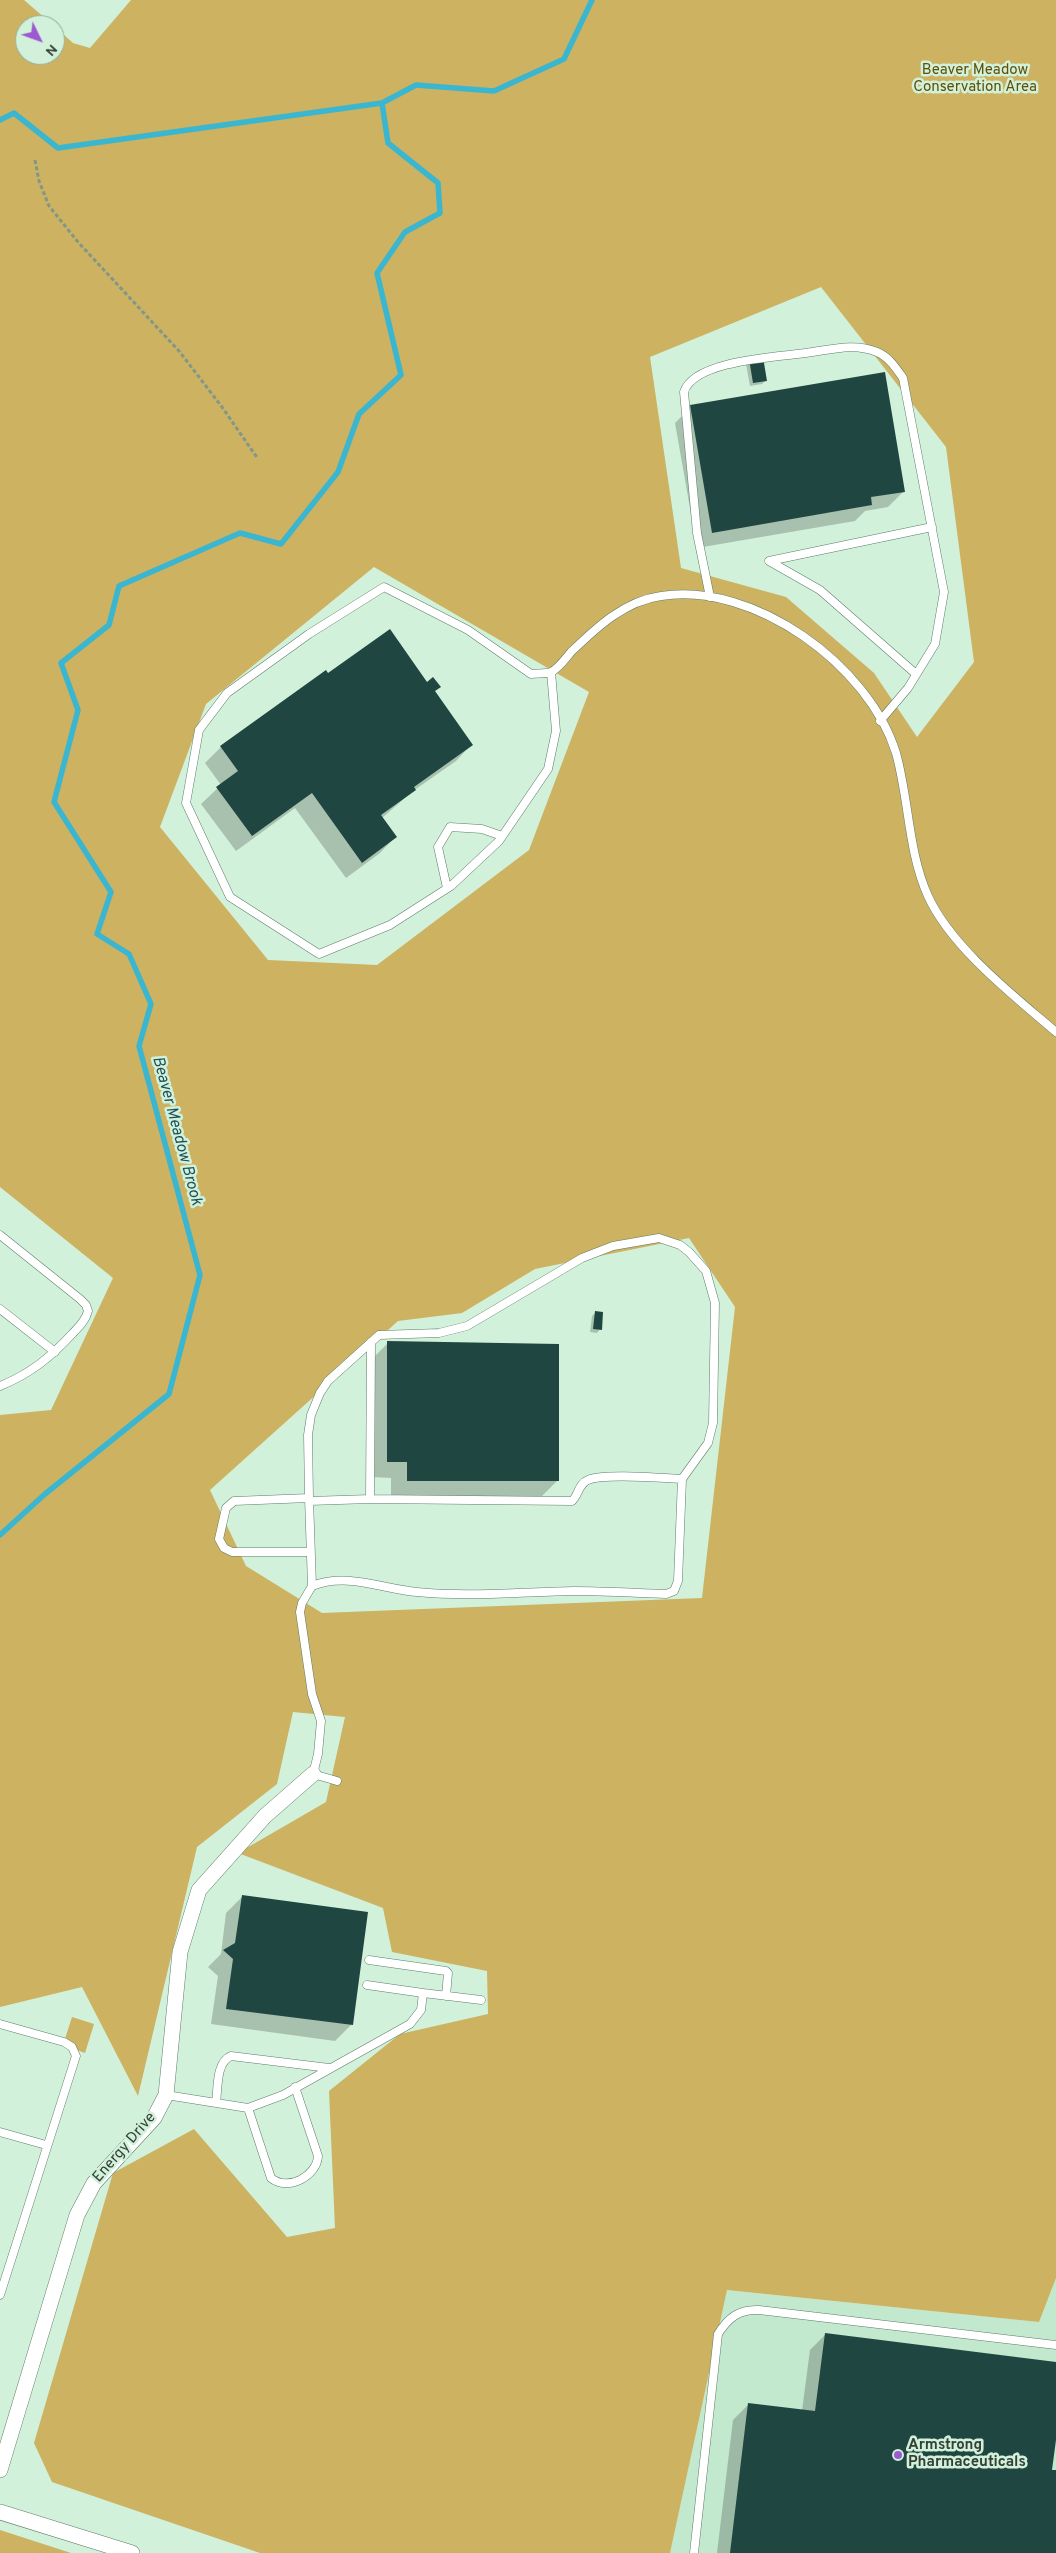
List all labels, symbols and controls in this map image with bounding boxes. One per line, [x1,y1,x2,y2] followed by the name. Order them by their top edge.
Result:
[15,15,65,65] north arrow
[41,40,60,59] text: N
[913,62,1037,97] park label: Beaver Meadow Conservation Area
[147,1054,205,1208] water label: Beaver Meadow Brook
[90,2109,160,2187] street label: Energy Drive
[908,2437,1026,2472] place label: Armstrong Pharmaceuticals
[892,2449,904,2461] marker: Armstrong Pharmaceuticals

